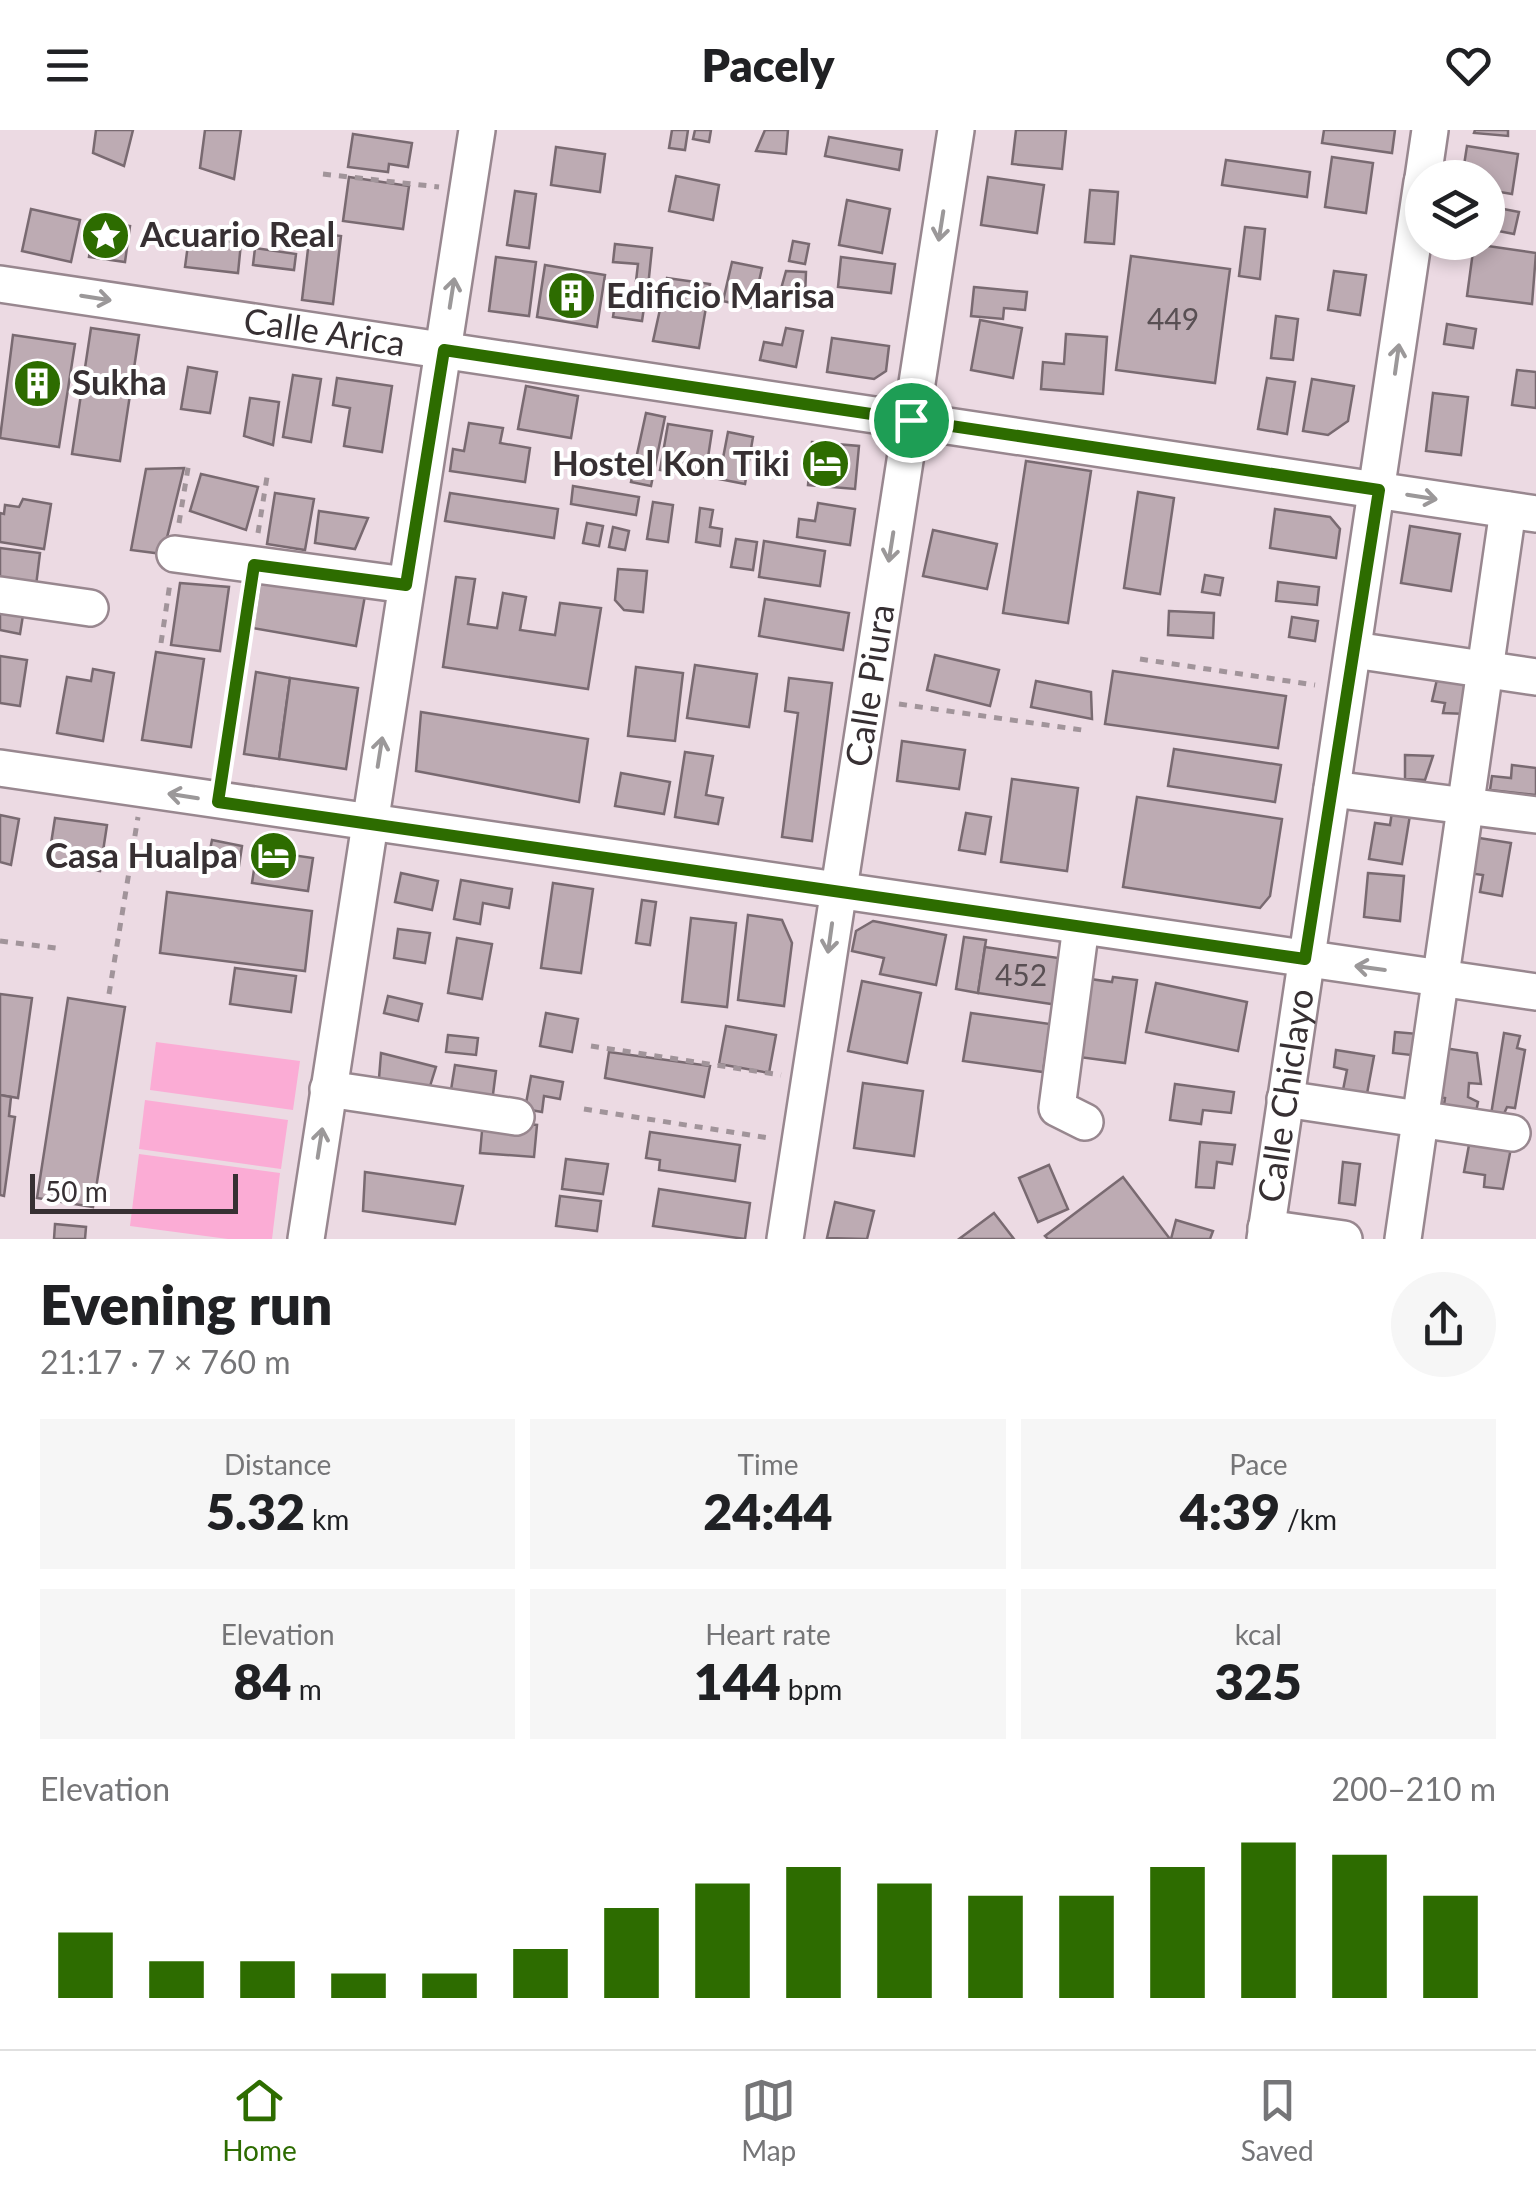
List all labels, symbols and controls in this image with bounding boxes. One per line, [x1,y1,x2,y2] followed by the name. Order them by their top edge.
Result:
[40,38,95,93] icon: menu
[702,38,834,92] text: Pacely
[1441,38,1496,93] icon: heart
[1405,160,1505,260] map controls
[1405,160,1505,260] button: layers
[79,209,131,261] place icon: Acuario Real
[931,210,950,242] one-way arrow
[139,212,335,254] place label: Acuario Real
[545,270,597,322] building icon: Edificio Marisa
[606,273,835,315] place label: Edificio Marisa
[444,277,462,310] one-way arrow
[80,289,112,308] one-way arrow
[241,298,408,363] street label: Calle Arica
[1147,300,1199,336] house number: 449
[1389,343,1407,376] one-way arrow
[11,357,63,409] building icon: Sukha
[72,360,167,402] place label: Sukha
[869,378,954,463] pin
[884,393,939,448] icon: arrive
[799,438,851,490] hotel icon: Hostel Kon Tiki
[552,441,790,483] place label: Hostel Kon Tiki
[1405,488,1437,506] one-way arrow
[881,531,900,563] one-way arrow
[835,601,902,769] street label: Calle Piura
[371,736,390,769] one-way arrow
[167,786,199,805] one-way arrow
[247,830,299,882] hotel icon: Casa Hualpa
[45,833,238,875] place label: Casa Hualpa
[820,921,838,953] one-way arrow
[995,956,1047,992] house number: 452
[1354,959,1387,977] one-way arrow
[1248,986,1321,1205] street label: Calle Chiclayo
[312,1127,330,1159] one-way arrow
[30,1169,238,1214] scale bar
[45,1174,108,1208] text: 50 m
[40,1271,332,1337] text: Evening run
[1391,1272,1496,1377] button: share
[40,1342,291,1381] text: 21:17 · 7 × 760 m
[224,1447,331,1481] text: Distance
[738,1447,798,1481] text: Time
[1229,1447,1287,1481] text: Pace
[206,1481,305,1541] text: 5.32
[703,1481,833,1541] text: 24:44
[1180,1481,1280,1541] text: 4:39
[305,1502,349,1536] text: km
[1280,1502,1337,1536] text: /km
[221,1617,335,1651] text: Elevation
[705,1617,831,1651] text: Heart rate
[1235,1617,1282,1651] text: kcal
[234,1651,292,1711] text: 84
[694,1651,781,1711] text: 144
[1215,1651,1302,1711] text: 325
[292,1672,322,1706] text: m
[781,1672,842,1706] text: bpm
[40,1769,170,1808] text: Elevation
[1332,1769,1496,1808] text: 200–210 m
[222,2073,297,2167] tab: Home
[741,2073,796,2167] tab: Map
[1241,2073,1314,2167] tab: Saved

